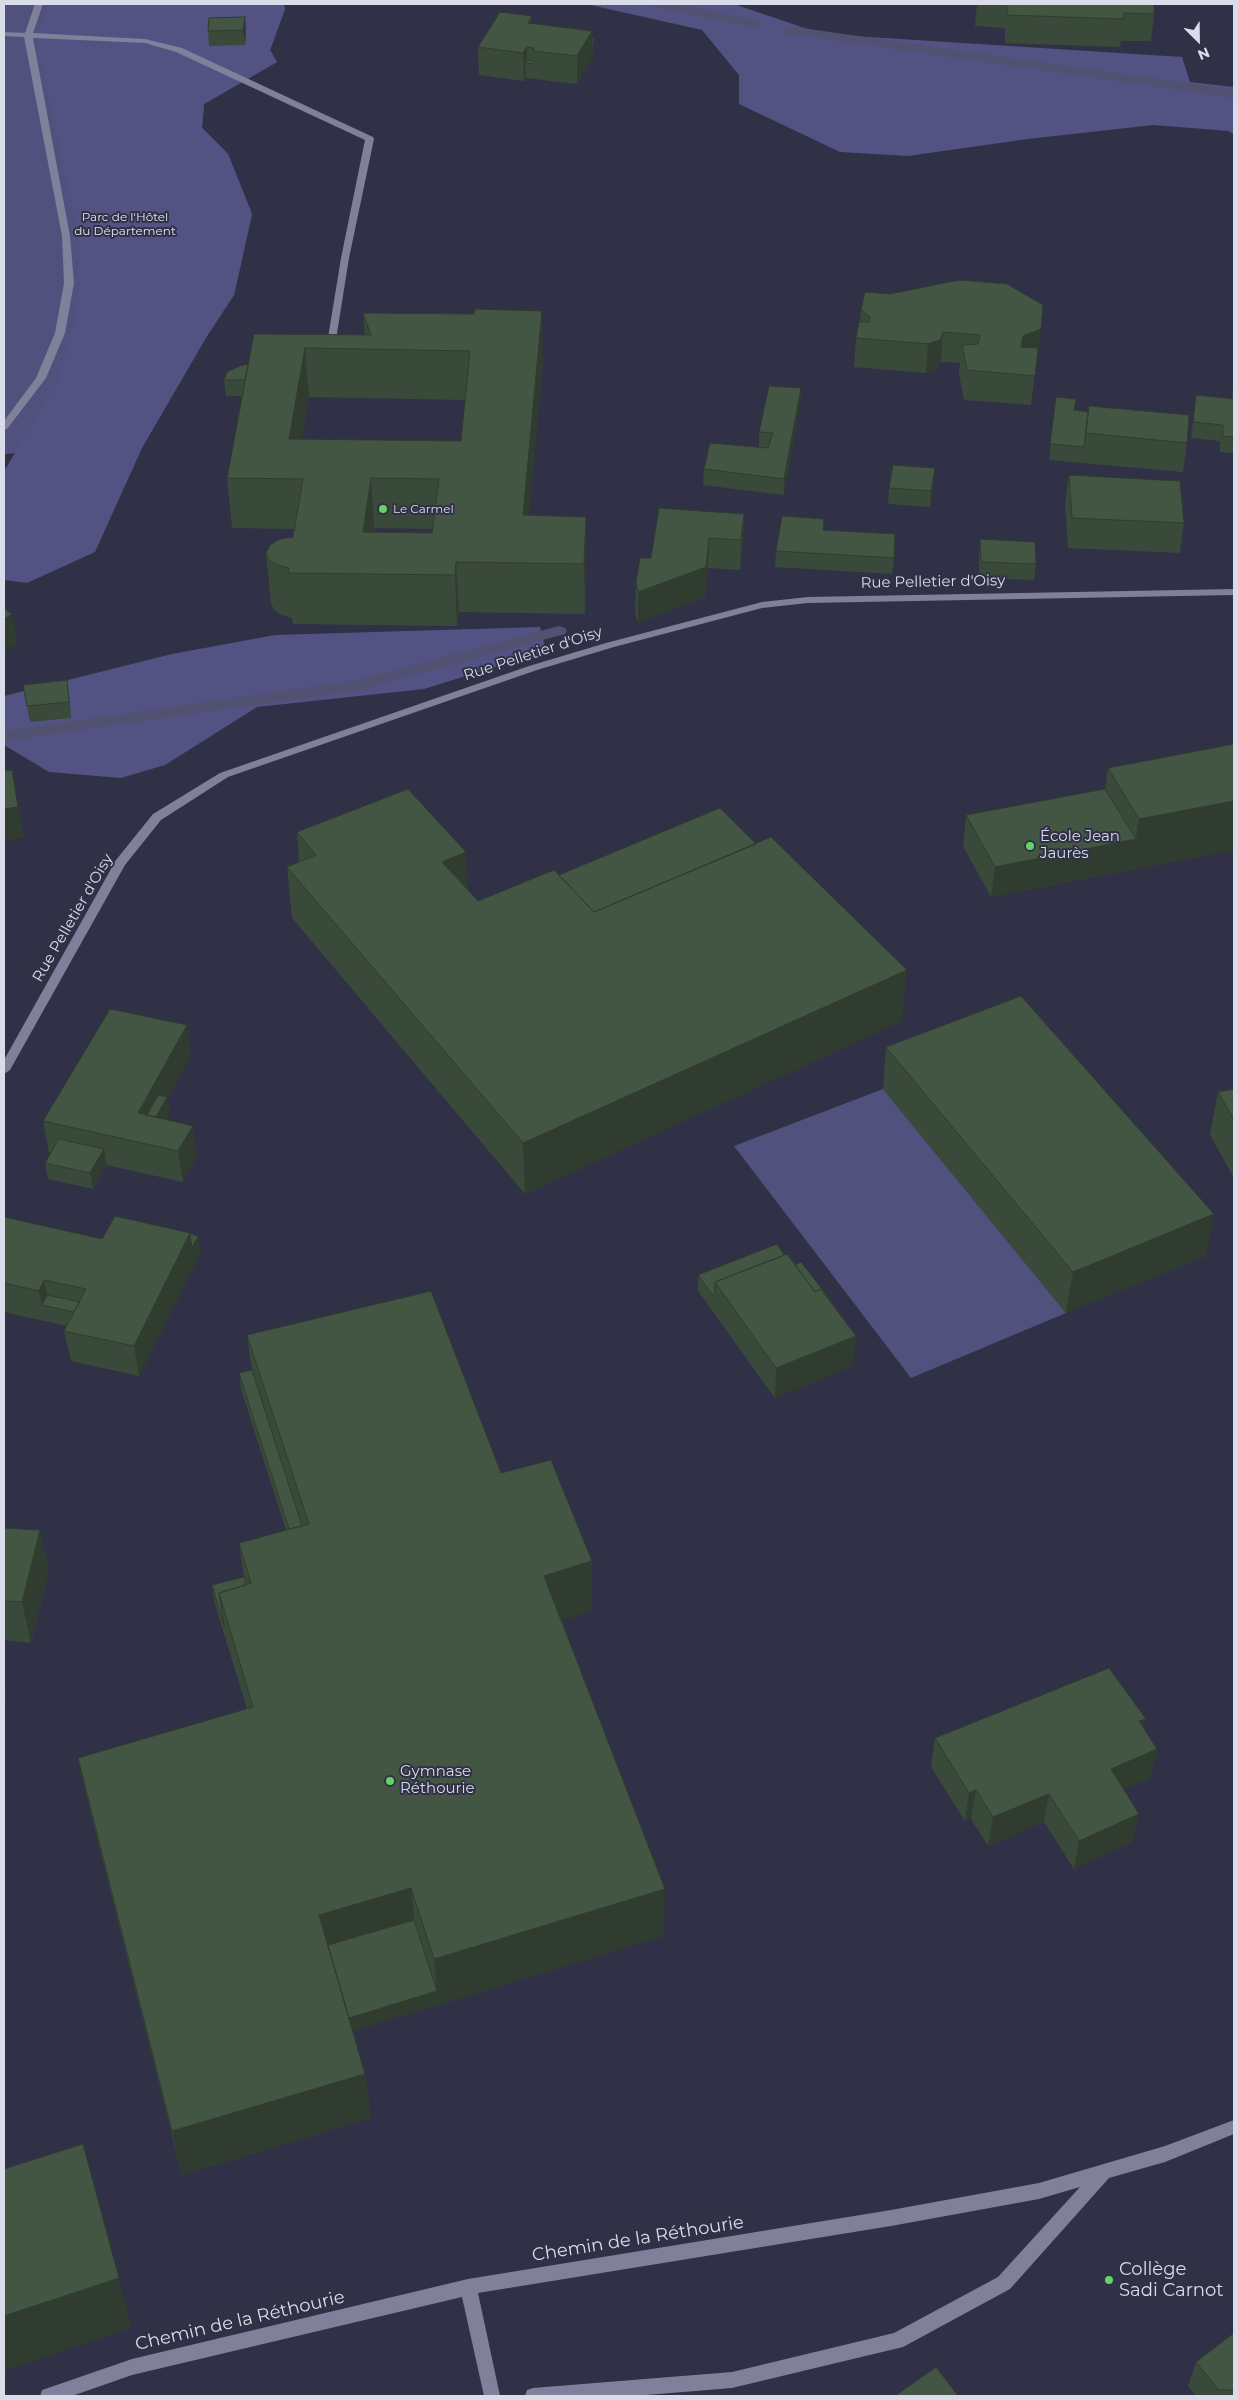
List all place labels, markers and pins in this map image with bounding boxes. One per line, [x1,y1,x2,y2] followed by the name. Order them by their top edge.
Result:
[393,502,454,516] place label: Le Carmel
[377,503,389,515] marker: Le Carmel
[1040,828,1120,863] place label: École Jean Jaurès
[1024,840,1036,852] marker: École Jean Jaurès
[400,1763,475,1798] place label: Gymnase Réthourie
[384,1775,396,1787] marker: Gymnase Réthourie
[1119,2259,1224,2302] place label: Collège Sadi Carnot
[1103,2274,1115,2286] marker: Collège Sadi Carnot

